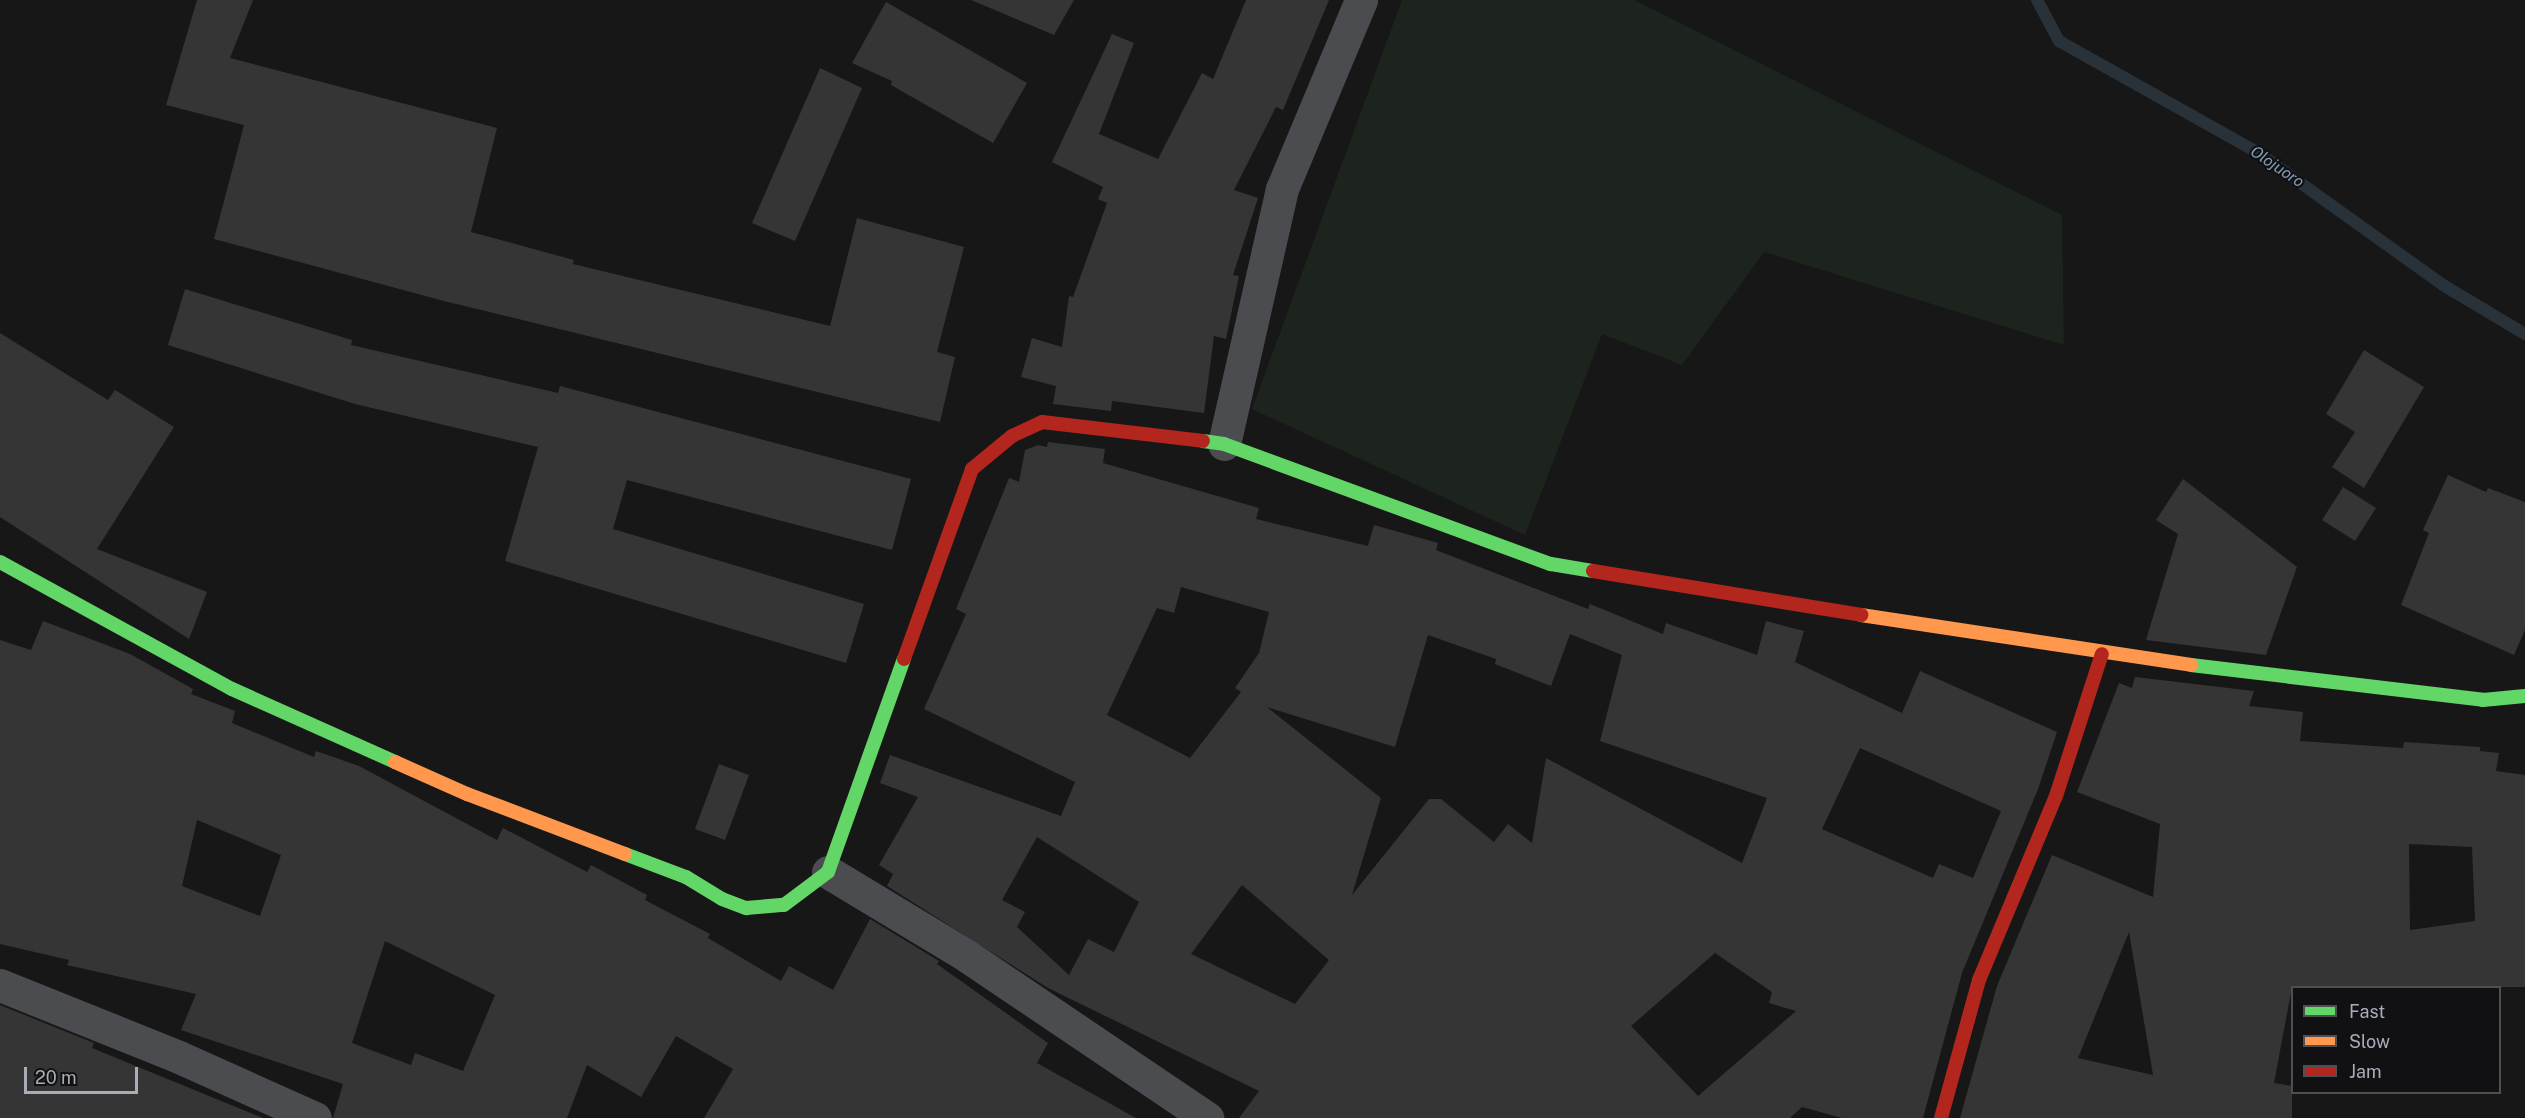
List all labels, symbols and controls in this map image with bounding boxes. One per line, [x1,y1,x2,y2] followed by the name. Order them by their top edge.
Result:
[2247,142,2307,192] water label: Olojuoro
[2291,986,2501,1094] legend
[2349,1001,2385,1022] text: Fast
[2349,1031,2390,1052] text: Slow
[27,1055,141,1093] scale bar
[2349,1061,2382,1082] text: Jam
[35,1067,77,1088] text: 20 m

